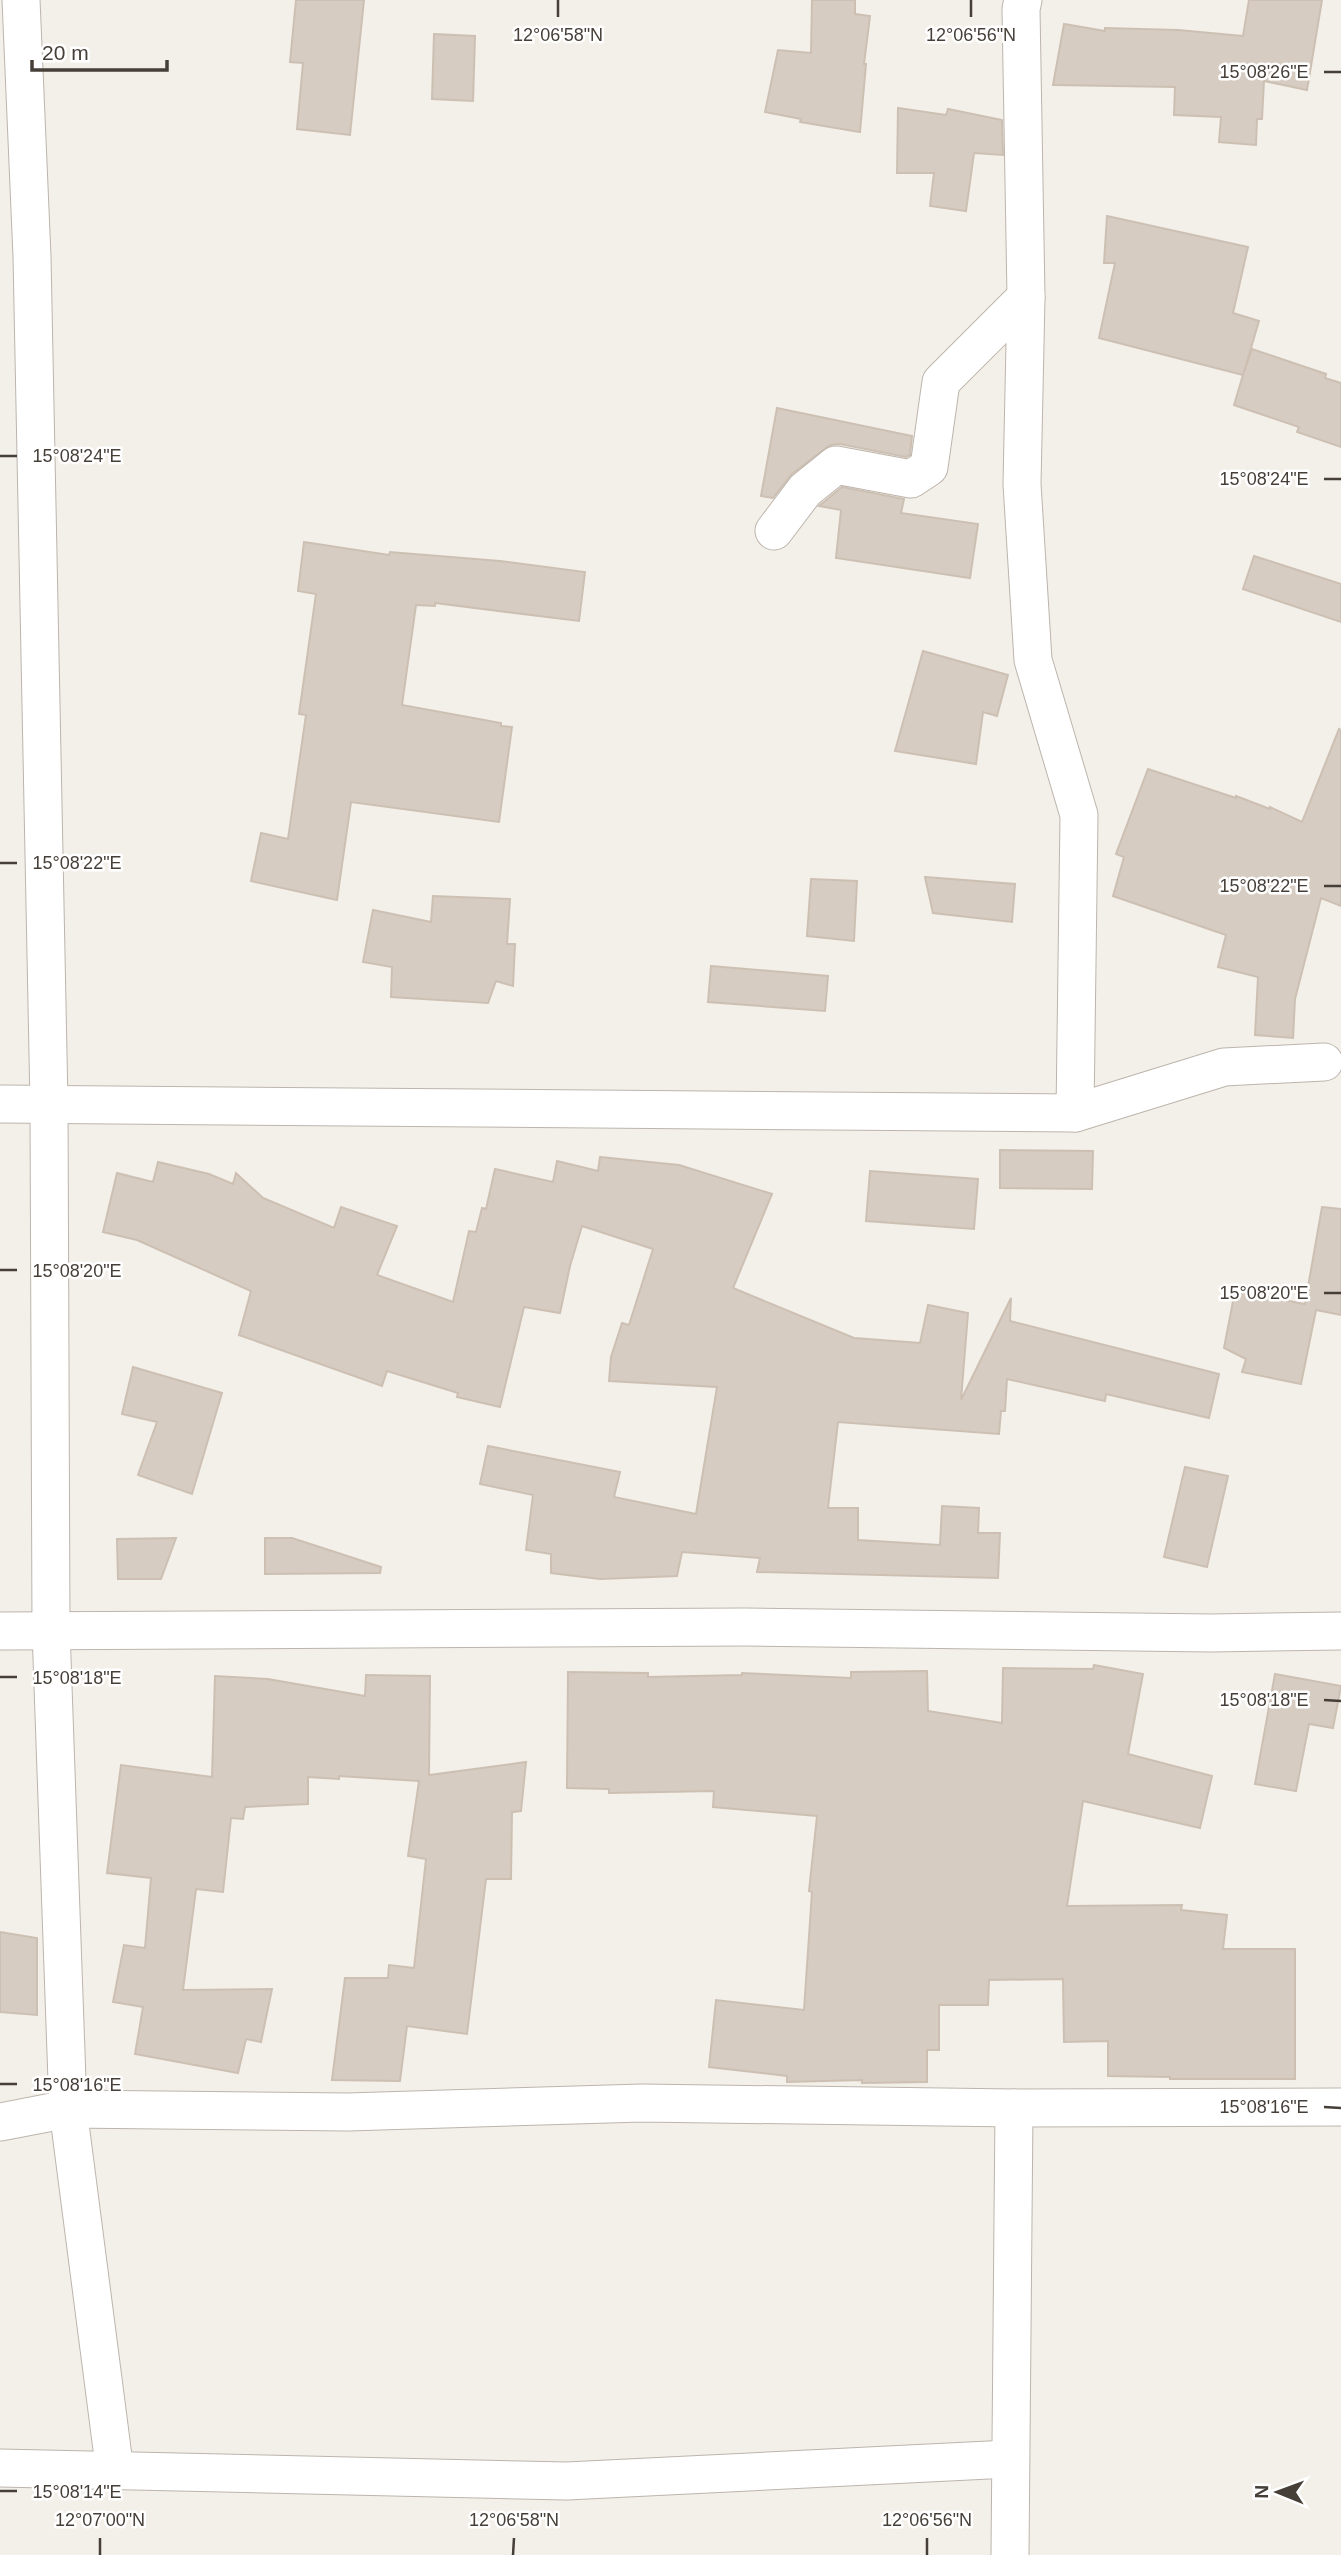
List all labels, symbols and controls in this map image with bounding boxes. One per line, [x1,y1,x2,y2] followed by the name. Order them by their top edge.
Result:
[513,25,603,45] text: 12°06'58"N
[926,25,1016,45] text: 12°06'56"N
[32,28,166,72] scale bar
[42,41,89,64] text: 20 m
[1219,62,1309,82] text: 15°08'26"E
[32,446,122,466] text: 15°08'24"E
[1219,469,1309,489] text: 15°08'24"E
[32,853,122,873] text: 15°08'22"E
[1219,876,1309,896] text: 15°08'22"E
[32,1261,122,1281] text: 15°08'20"E
[1219,1283,1309,1303] text: 15°08'20"E
[32,1668,122,1688] text: 15°08'18"E
[1219,1690,1309,1710] text: 15°08'18"E
[32,2075,122,2095] text: 15°08'16"E
[1219,2097,1309,2117] text: 15°08'16"E
[1243,2457,1313,2527] north arrow
[32,2482,122,2502] text: 15°08'14"E
[1251,2485,1272,2499] text: N
[55,2510,145,2530] text: 12°07'00"N
[469,2510,559,2530] text: 12°06'58"N
[882,2510,972,2530] text: 12°06'56"N

